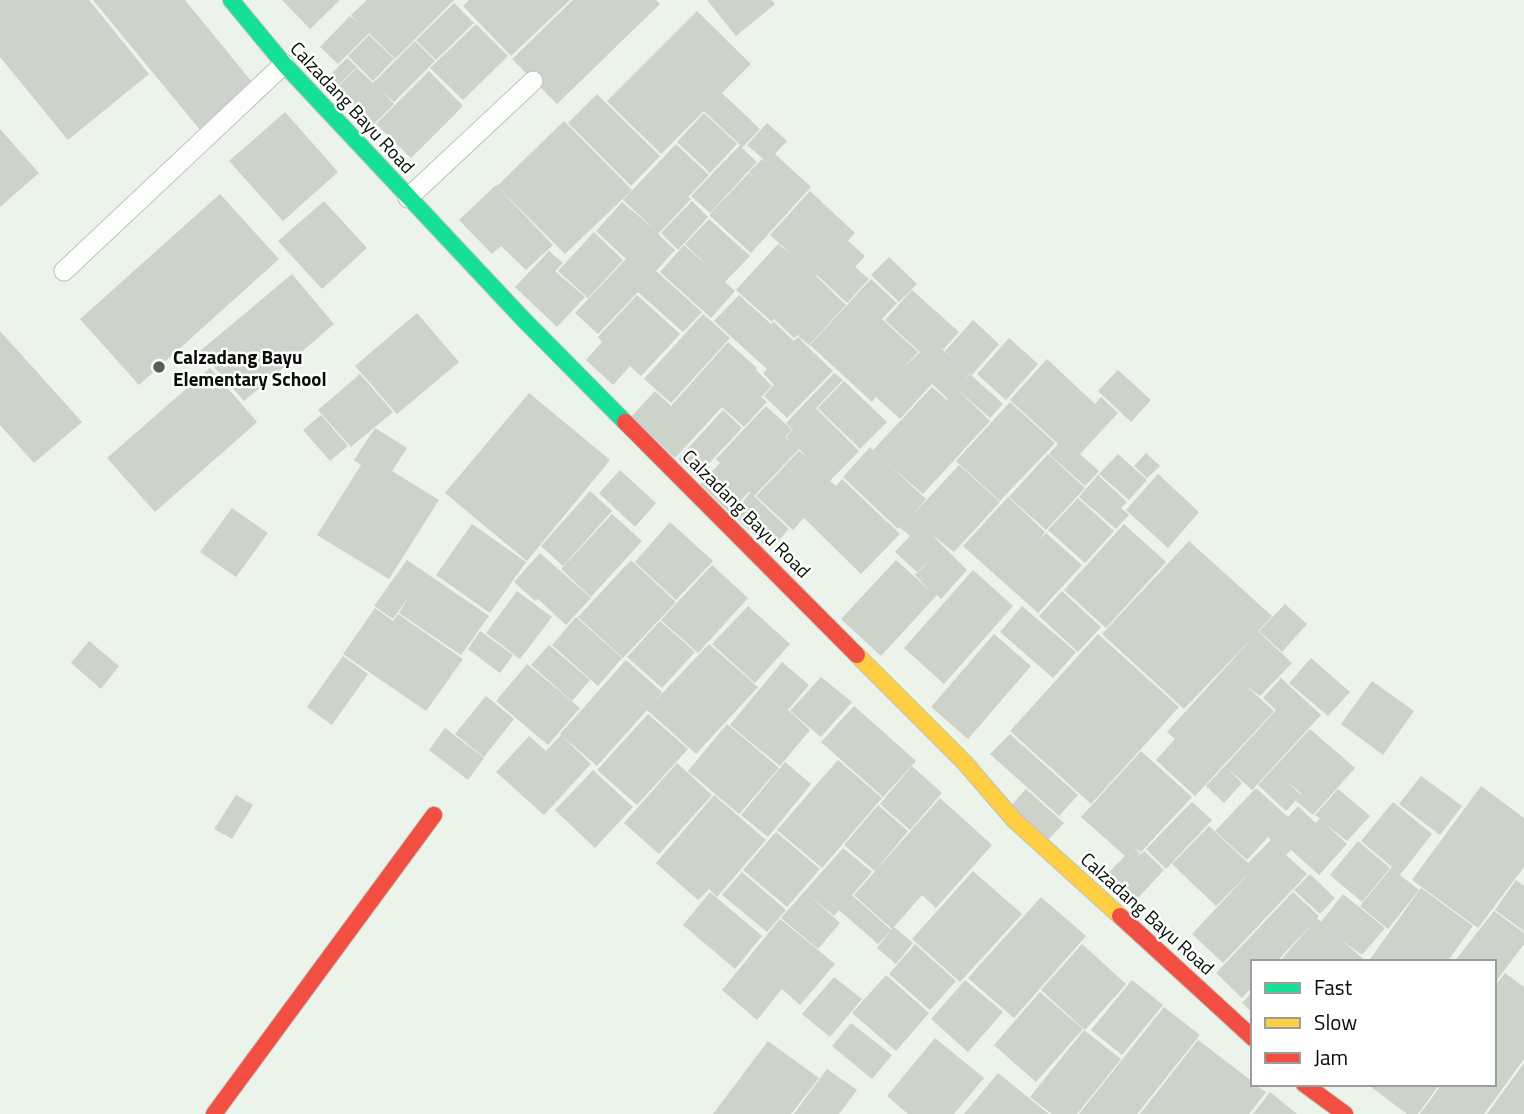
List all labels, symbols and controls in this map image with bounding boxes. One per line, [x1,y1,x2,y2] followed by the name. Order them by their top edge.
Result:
[284,34,422,180] street label: Calzadang Bayu Road
[173,342,327,393] place label: Calzadang Bayu Elementary School
[151,359,167,375] marker: Calzadang Bayu Elementary School
[676,442,818,584] street label: Calzadang Bayu Road
[1074,845,1222,981] street label: Calzadang Bayu Road
[1251,960,1496,1086] legend
[1314,971,1353,1003] text: Fast
[1314,1006,1357,1038] text: Slow
[1314,1041,1348,1073] text: Jam

